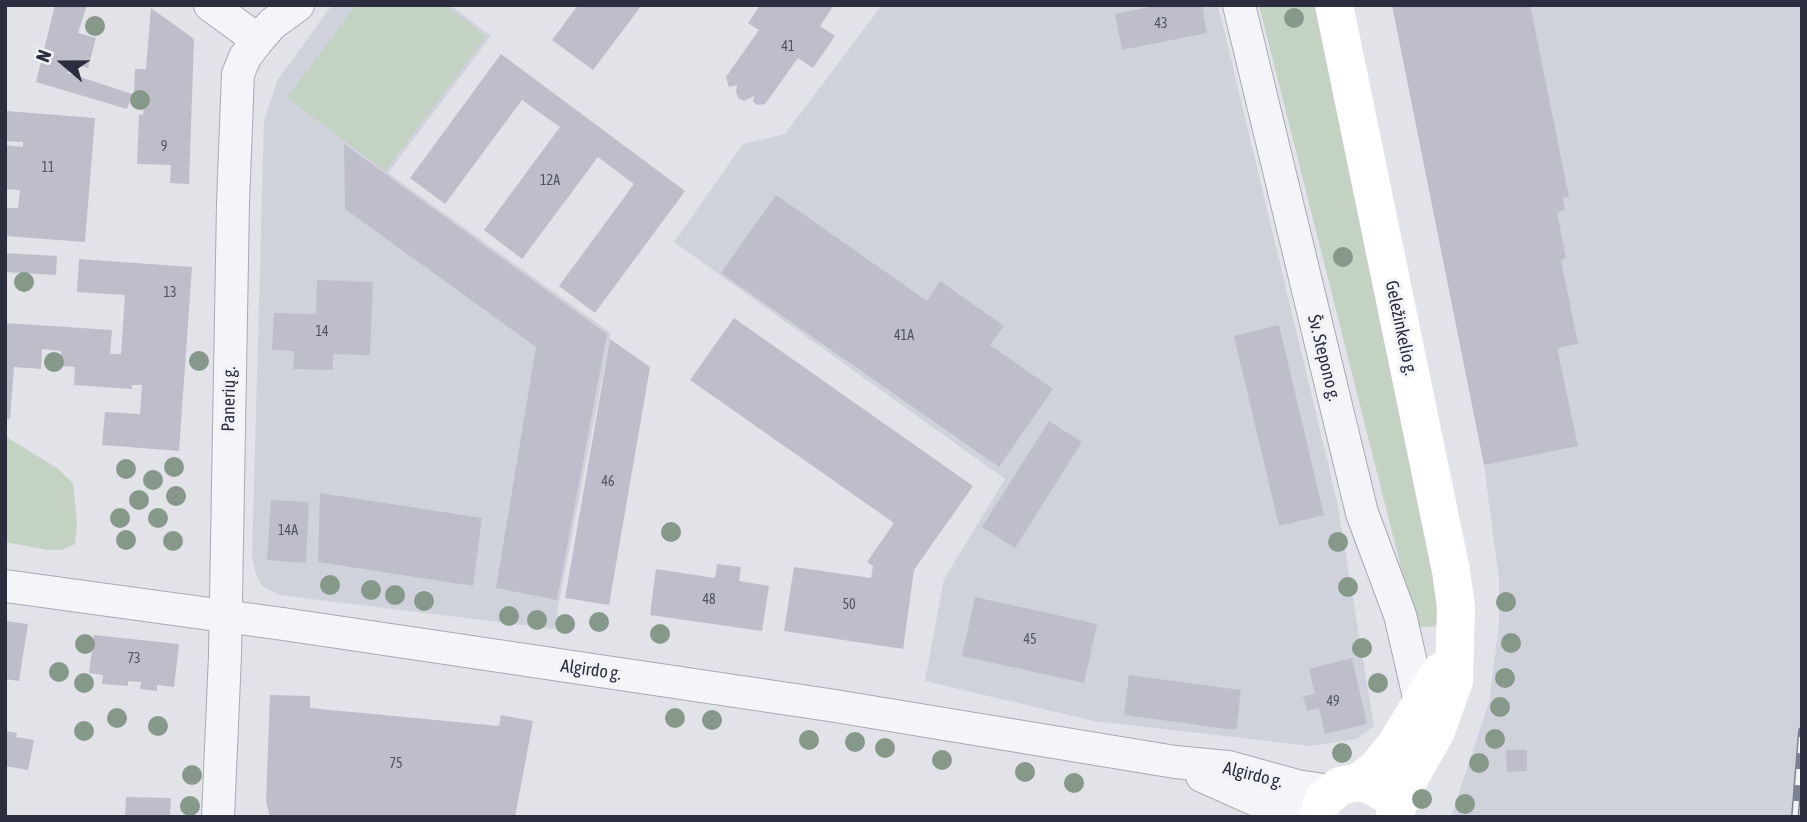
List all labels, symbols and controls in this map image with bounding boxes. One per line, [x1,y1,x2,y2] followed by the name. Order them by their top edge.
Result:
[1154,16,1168,32] house number: 43
[28,28,98,98] north arrow
[781,39,795,55] house number: 41
[31,47,56,65] text: N
[161,139,167,155] house number: 9
[41,160,55,176] house number: 11
[540,173,560,189] house number: 12A
[1380,279,1422,377] street label: Geležinkelio g.
[163,285,177,301] house number: 13
[1303,313,1345,403] street label: Šv. Stepono g.
[315,324,329,340] house number: 14
[894,328,914,344] house number: 41A
[218,366,240,432] street label: Panerių g.
[601,474,615,490] house number: 46
[278,523,298,539] house number: 14A
[702,592,716,608] house number: 48
[842,597,856,613] house number: 50
[1023,632,1037,648] house number: 45
[127,651,141,667] house number: 73
[559,655,623,685] street label: Algirdo g.
[1326,694,1340,710] house number: 49
[389,756,403,772] house number: 75
[1221,757,1285,793] street label: Algirdo g.

